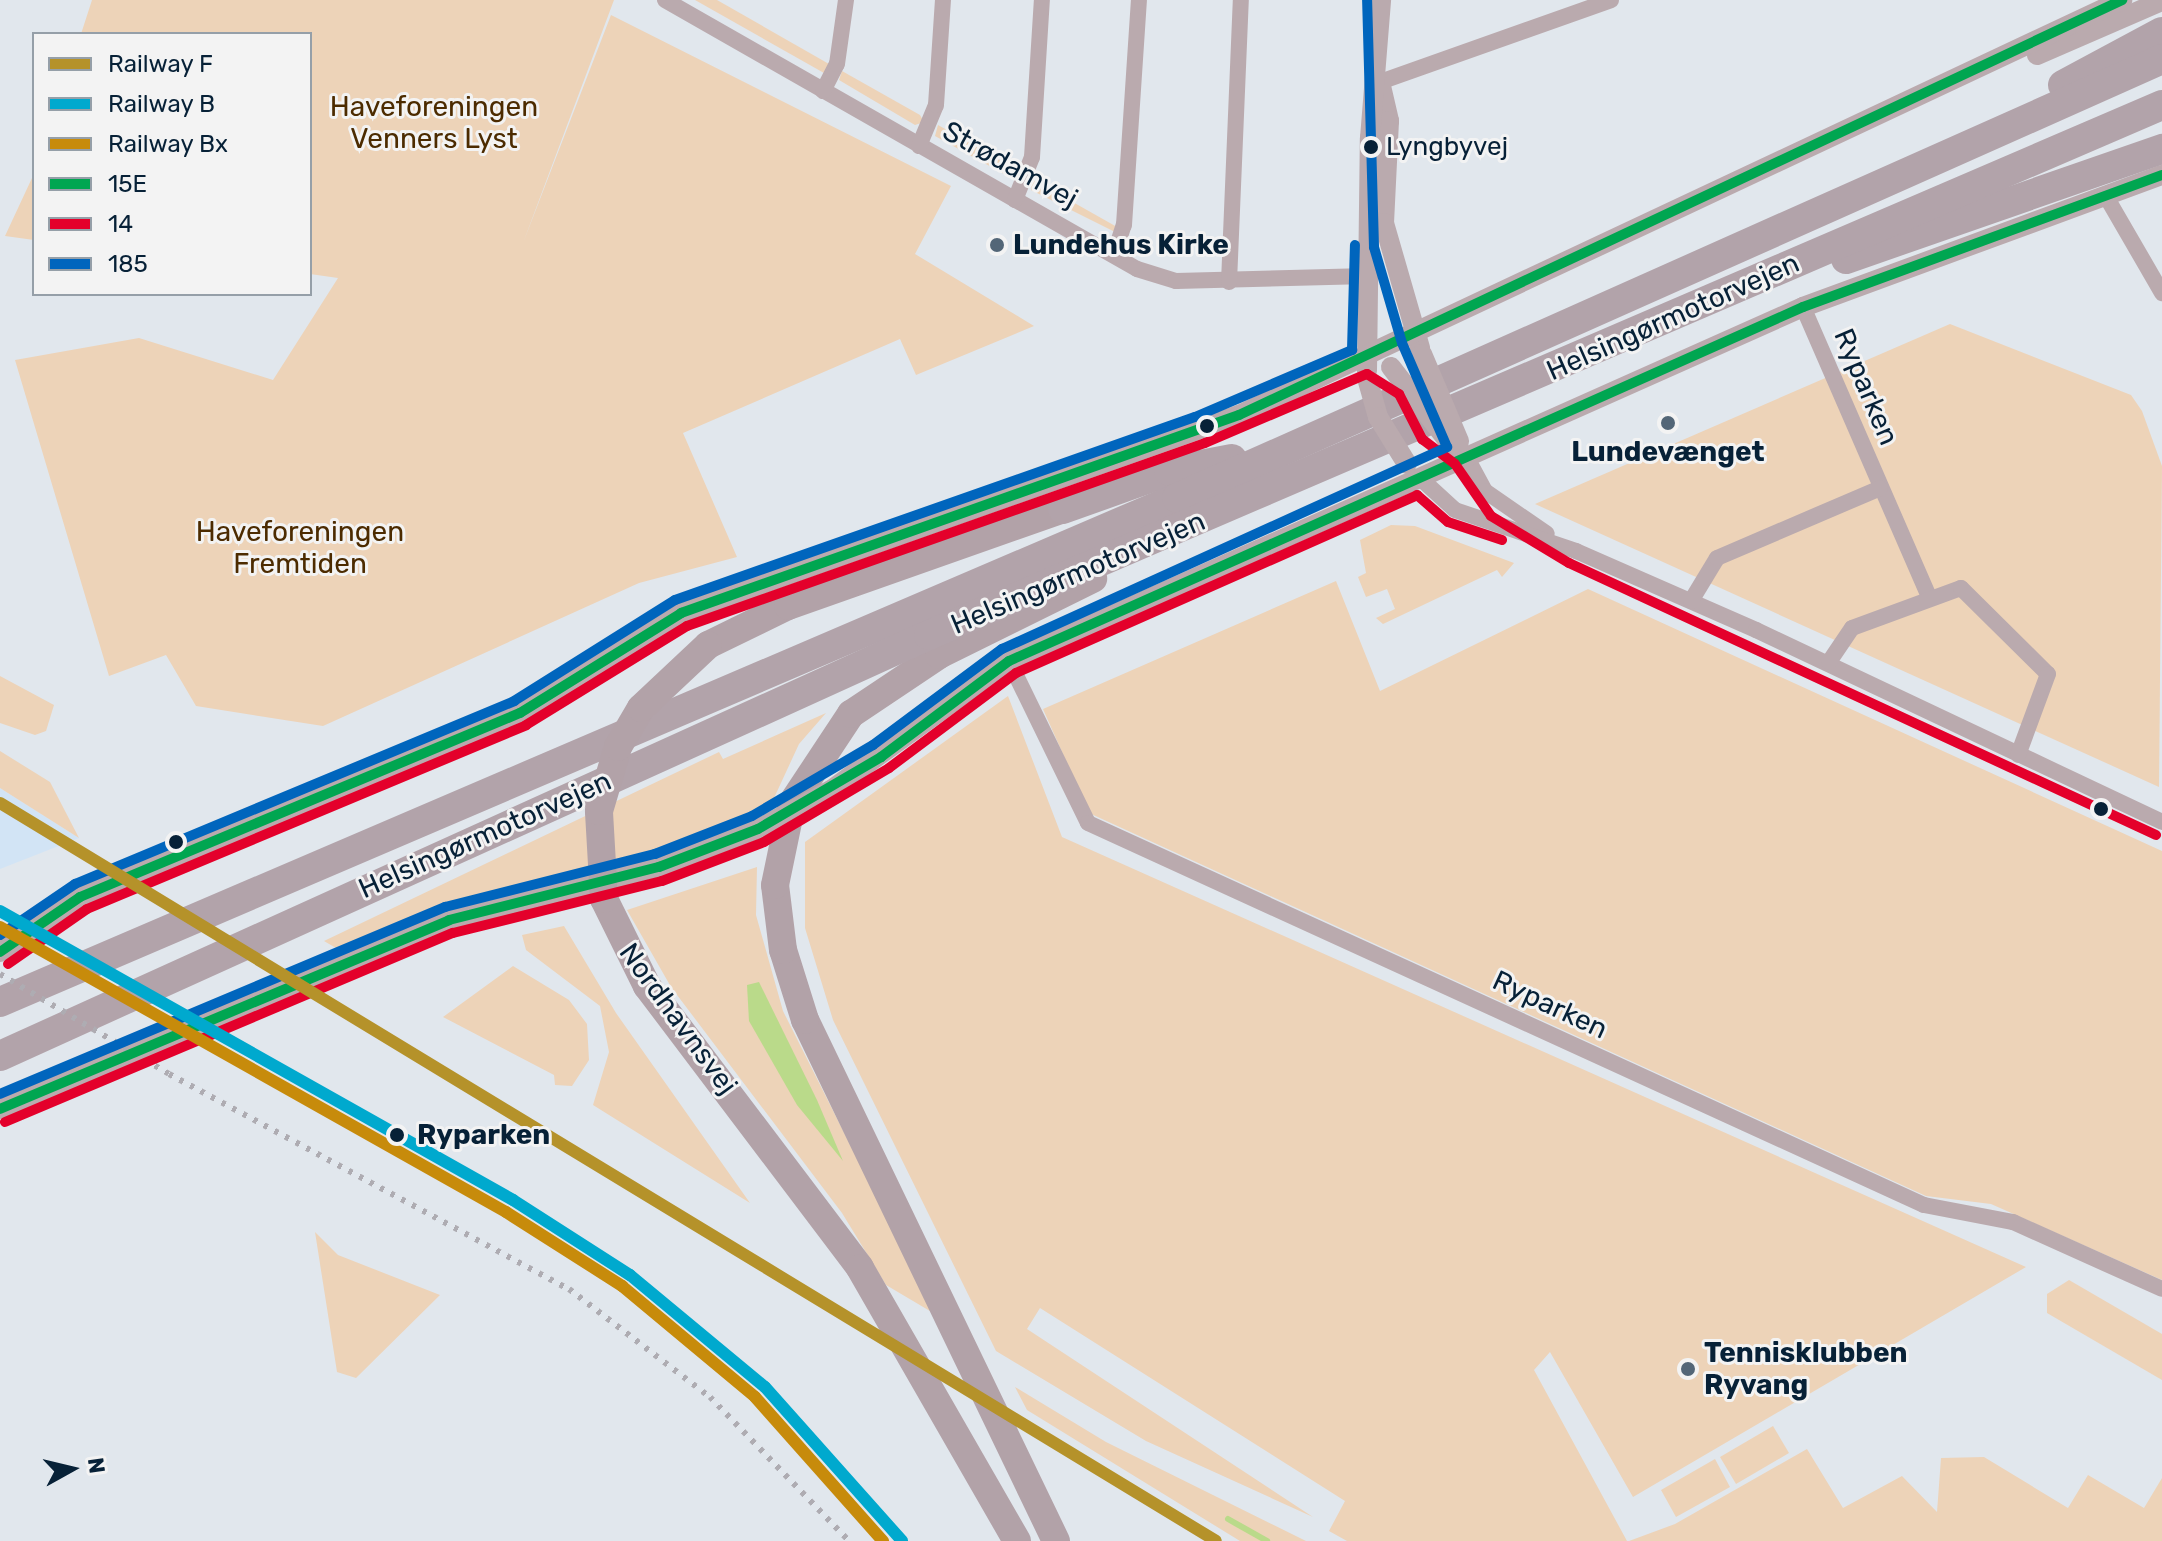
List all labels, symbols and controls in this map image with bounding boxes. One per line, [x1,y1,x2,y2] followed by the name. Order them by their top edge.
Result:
[32,32,312,296] legend
[108,50,213,78] text: Railway F
[108,90,215,118] text: Railway B
[330,90,538,156] park label: Haveforeningen Venners Lyst
[937,114,1083,216] street label: Strødamvej
[108,130,228,158] text: Railway Bx
[1386,131,1508,163] place label: Lyngbyvej
[1363,139,1379,155] marker: Lyngbyvej
[108,170,147,198] text: 15E
[108,210,133,238] text: 14
[1013,228,1229,262] place label: Lundehus Kirke
[988,236,1006,254] marker: Lundehus Kirke
[1542,246,1804,388] street label: Helsingørmotorvejen
[108,250,148,278] text: 185
[1827,324,1905,450] street label: Ryparken
[1659,414,1677,432] marker: Lundevænget
[1199,418,1215,434] unlabelled marker
[1571,435,1765,469] place label: Lundevænget
[946,504,1210,642] street label: Helsingørmotorvejen
[196,515,404,581] park label: Haveforeningen Fremtiden
[354,764,616,906] street label: Helsingørmotorvejen
[2093,801,2109,817] unlabelled marker
[168,834,184,850] unlabelled marker
[612,937,744,1101] street label: Nordhavnsvej
[1487,964,1613,1046] street label: Ryparken
[417,1118,550,1152] place label: Ryparken
[384,1122,410,1148] marker: Ryparken
[1704,1336,1908,1402] place label: Tennisklubben Ryvang
[1679,1360,1697,1378] marker: Tennisklubben Ryvang
[32,1429,112,1509] north arrow
[82,1456,111,1475] text: N

